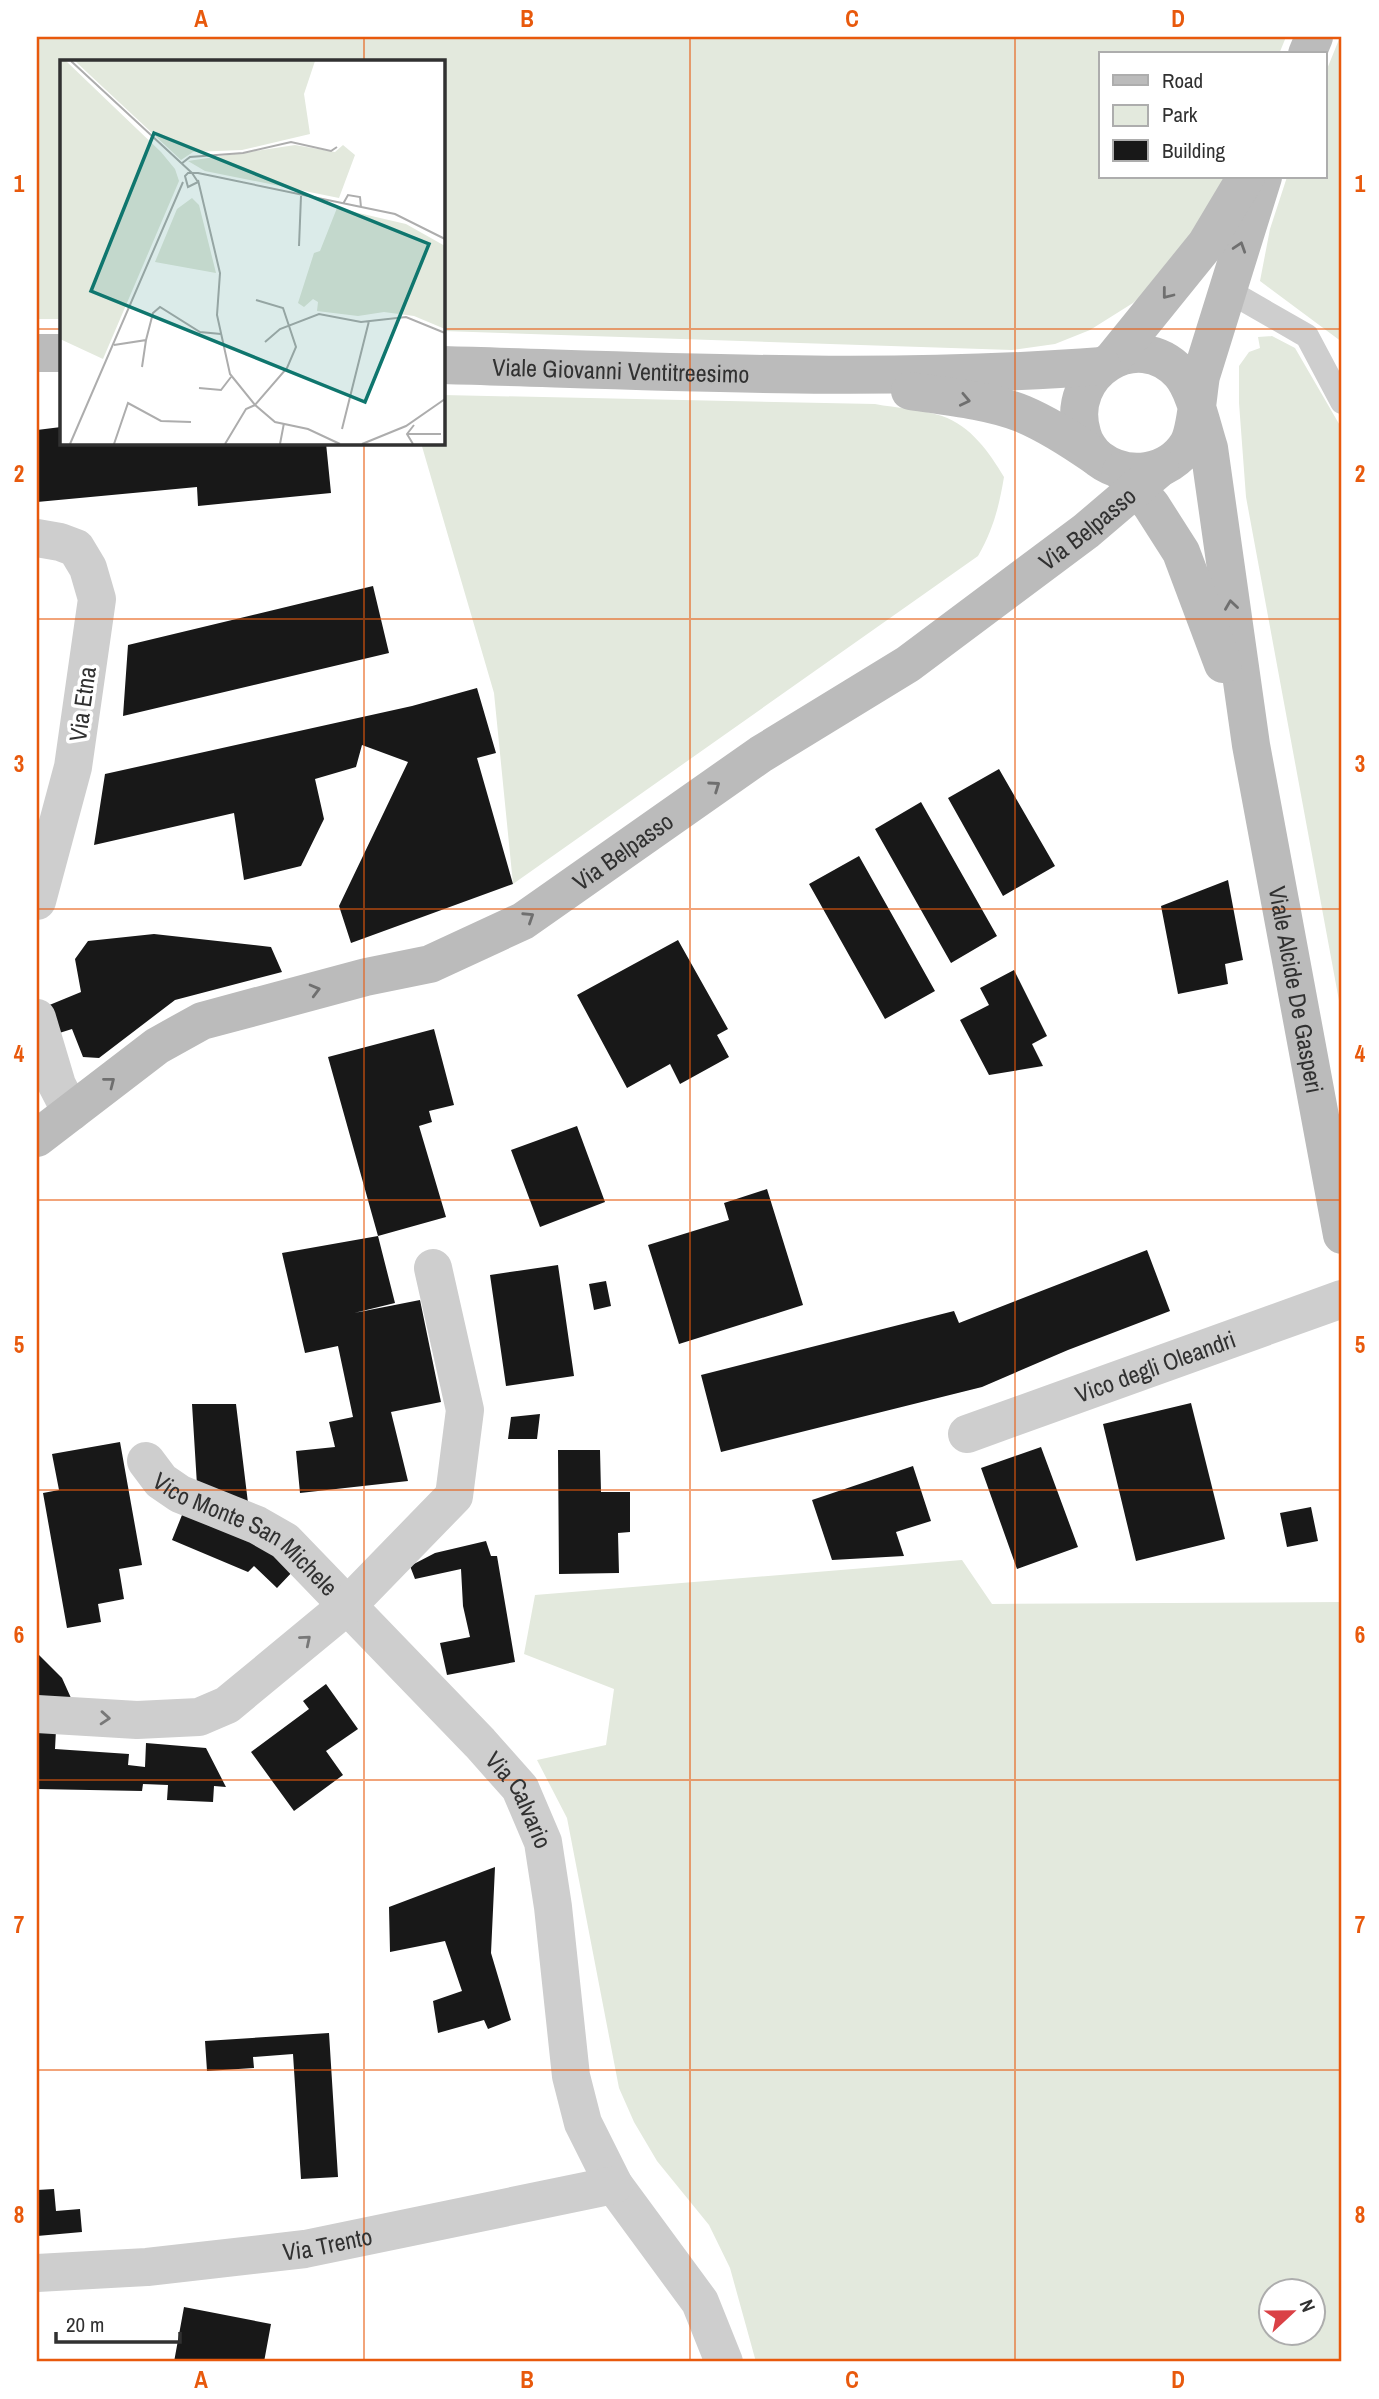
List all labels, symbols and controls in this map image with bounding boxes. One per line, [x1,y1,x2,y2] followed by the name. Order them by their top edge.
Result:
[194,3,208,34] text: A
[520,3,534,34] text: B
[845,3,859,34] text: C
[1171,3,1185,34] text: D
[1099,52,1326,178] legend
[60,60,444,444] inset map
[1162,66,1203,95] text: Road
[1162,100,1198,129] text: Park
[1162,136,1226,165] text: Building
[14,168,25,199] text: 1
[1355,168,1366,199] text: 1
[1232,241,1247,253] one-way arrow
[1163,286,1175,299] one-way arrow
[492,350,750,390] street label: Viale Giovanni Ventitreesimo
[959,392,971,406] one-way arrow
[14,458,24,489] text: 2
[1355,458,1365,489] text: 2
[1032,480,1142,577] street label: Via Belpasso
[1224,599,1239,611] one-way arrow
[61,665,103,743] street label: Via Etna
[14,748,24,779] text: 3
[1355,748,1365,779] text: 3
[707,782,720,794] one-way arrow
[566,805,679,897] street label: Via Belpasso
[1262,883,1331,1096] street label: Viale Alcide De Gasperi
[521,912,534,925] one-way arrow
[309,984,321,998] one-way arrow
[14,1038,25,1069] text: 4
[1355,1038,1366,1069] text: 4
[103,1077,115,1090] one-way arrow
[1071,1323,1240,1410] street label: Vico degli Oleandri
[14,1329,24,1360] text: 5
[1355,1329,1365,1360] text: 5
[147,1464,345,1602] street label: Vico Monte San Michele
[14,1619,24,1650] text: 6
[1355,1619,1365,1650] text: 6
[298,1636,311,1648] one-way arrow
[100,1710,111,1725] one-way arrow
[479,1744,560,1853] street label: Via Calvario
[14,1909,24,1940] text: 7
[1355,1909,1365,1940] text: 7
[14,2199,24,2230] text: 8
[1355,2199,1365,2230] text: 8
[281,2220,375,2267] street label: Via Trento
[1256,2276,1326,2346] north arrow
[1294,2296,1322,2316] text: N
[56,2301,180,2345] scale bar
[66,2310,104,2339] text: 20 m
[194,2364,208,2395] text: A
[520,2364,534,2395] text: B
[845,2364,859,2395] text: C
[1171,2364,1185,2395] text: D

